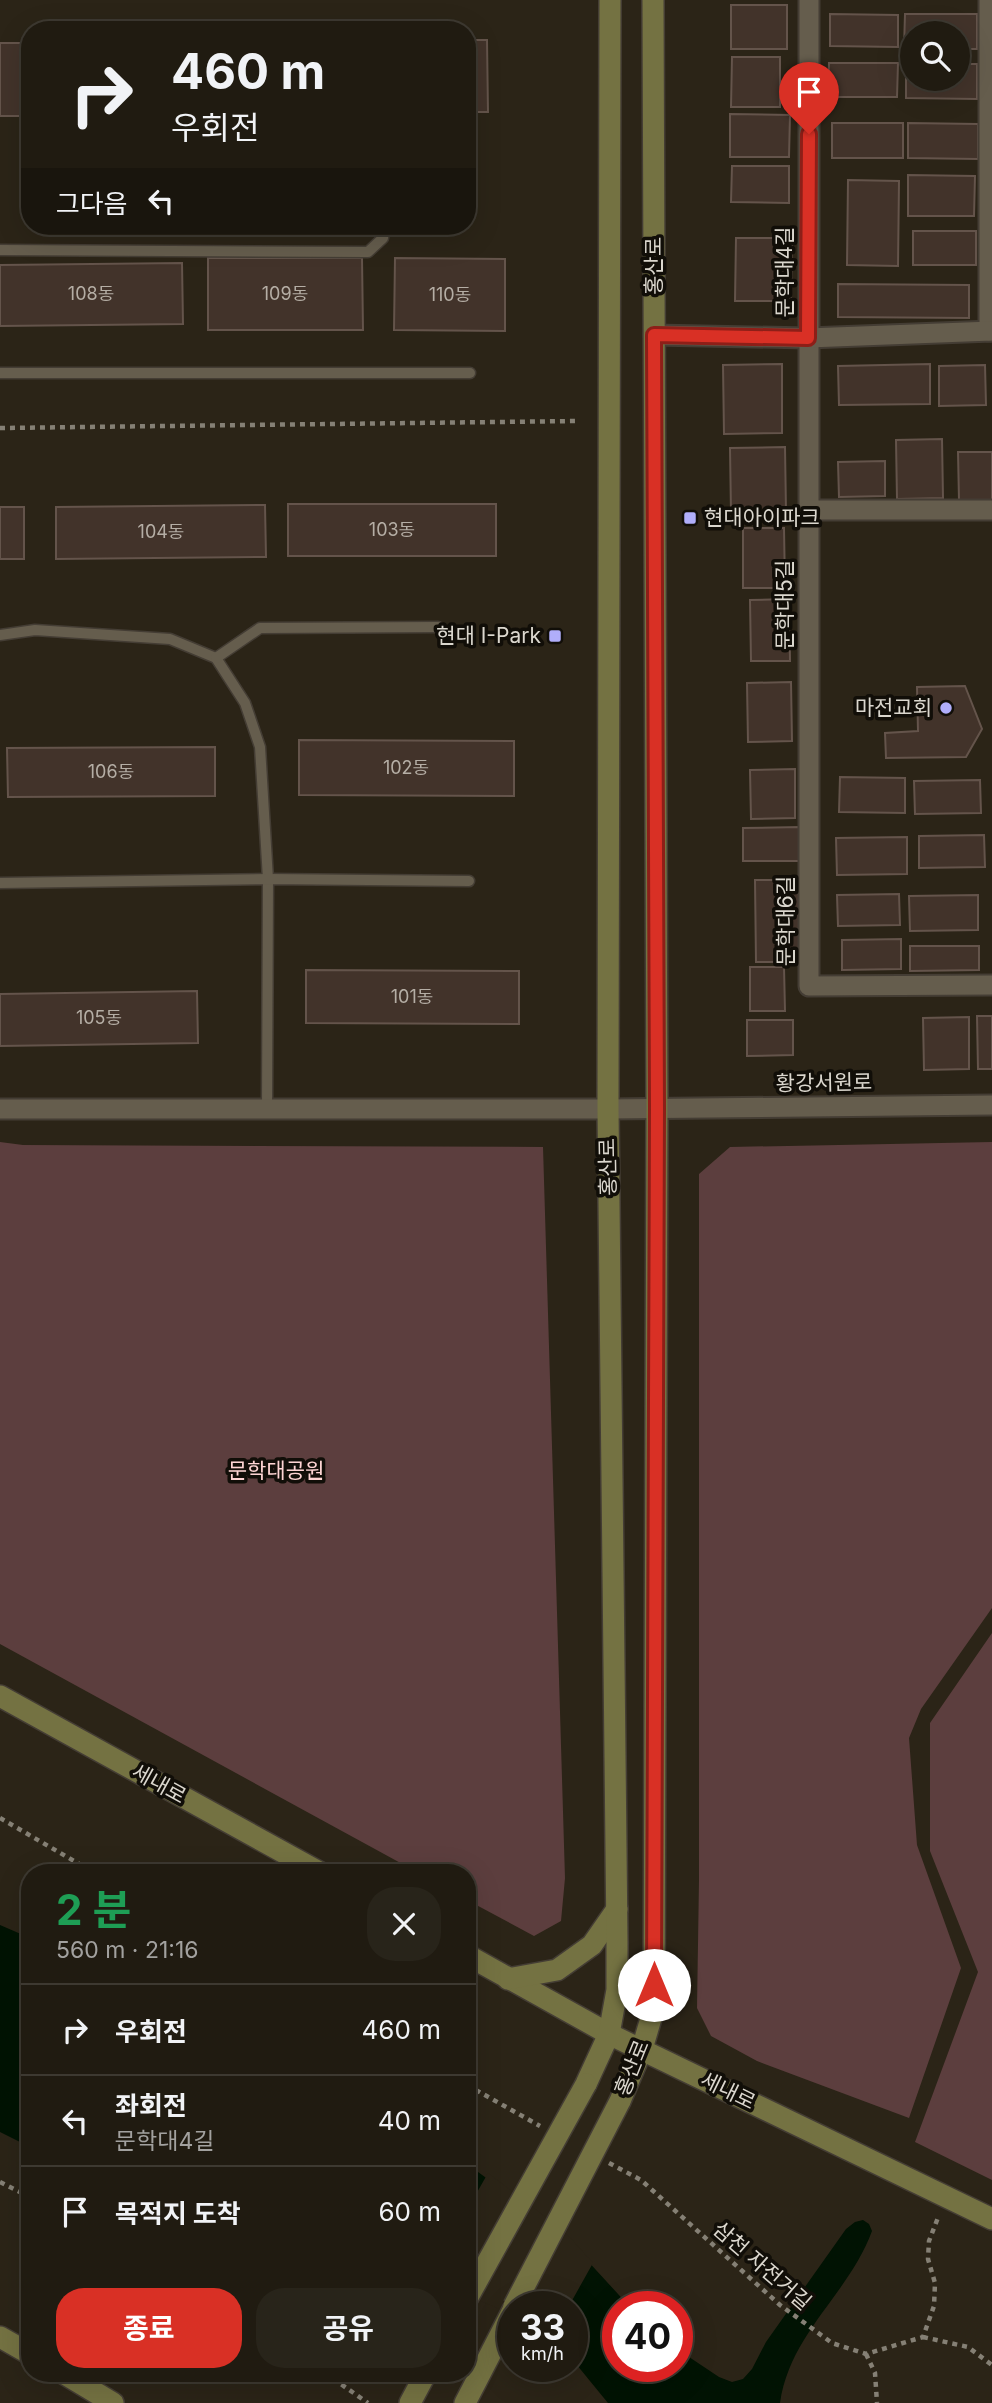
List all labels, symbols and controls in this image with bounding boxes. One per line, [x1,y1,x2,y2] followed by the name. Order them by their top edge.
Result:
[900,21,970,91] map controls
[900,21,970,91] button: search
[171,42,325,101] text: 460 m
[56,49,147,140] icon: right
[779,62,839,134] pin
[790,73,828,111] icon: arrive
[171,108,259,147] text: 우회전
[142,182,180,220] icon: left
[56,188,128,219] text: 그다음
[772,227,797,317] street label: 문학대4길
[641,237,666,295] street label: 홍산로
[68,283,114,304] house number: 108동
[262,283,308,304] house number: 109동
[429,284,471,305] house number: 110동
[704,505,820,530] place label: 현대아이파크
[682,510,698,526] marker: 현대아이파크
[369,519,415,540] house number: 103동
[138,521,184,542] house number: 104동
[772,560,797,650] street label: 문학대5길
[436,623,541,648] place label: 현대 I-Park
[547,628,563,644] marker: 현대 I-Park
[855,695,932,720] place label: 마전교회
[938,700,954,716] marker: 마전교회
[383,757,429,778] house number: 102동
[88,761,134,782] house number: 106동
[773,876,798,966] street label: 문학대6길
[391,986,433,1007] house number: 101동
[76,1007,122,1028] house number: 105동
[775,1069,873,1096] street label: 황강서원로
[594,1138,621,1196] street label: 홍산로
[228,1458,324,1483] park label: 문학대공원
[128,1759,191,1809] street label: 세내로
[56,1884,131,1935] text: 2 분
[367,1887,441,1961] button: close
[56,1936,199,1964] text: 560 m · 21:16
[617,1948,691,2022] position arrow
[56,2011,94,2049] icon: right
[362,2014,441,2045] text: 460 m
[115,2016,187,2047] text: 우회전
[609,2036,654,2099] street label: 홍산로
[697,2067,760,2114] street label: 세내로
[115,2090,187,2121] text: 좌회전
[56,2102,94,2140] icon: left
[378,2105,441,2136] text: 40 m
[115,2127,215,2155] text: 문학대4길
[56,2193,94,2231] icon: arrive
[378,2196,441,2227] text: 60 m
[115,2198,241,2229] text: 목적지 도착
[708,2216,817,2315] street label: 삼천 자전거길
[56,2288,242,2368] button: 종료
[256,2288,441,2368] button: 공유
[602,2291,693,2382] speed limit sign: 40
[520,2306,565,2348] text: 33
[521,2343,564,2364] text: km/h

